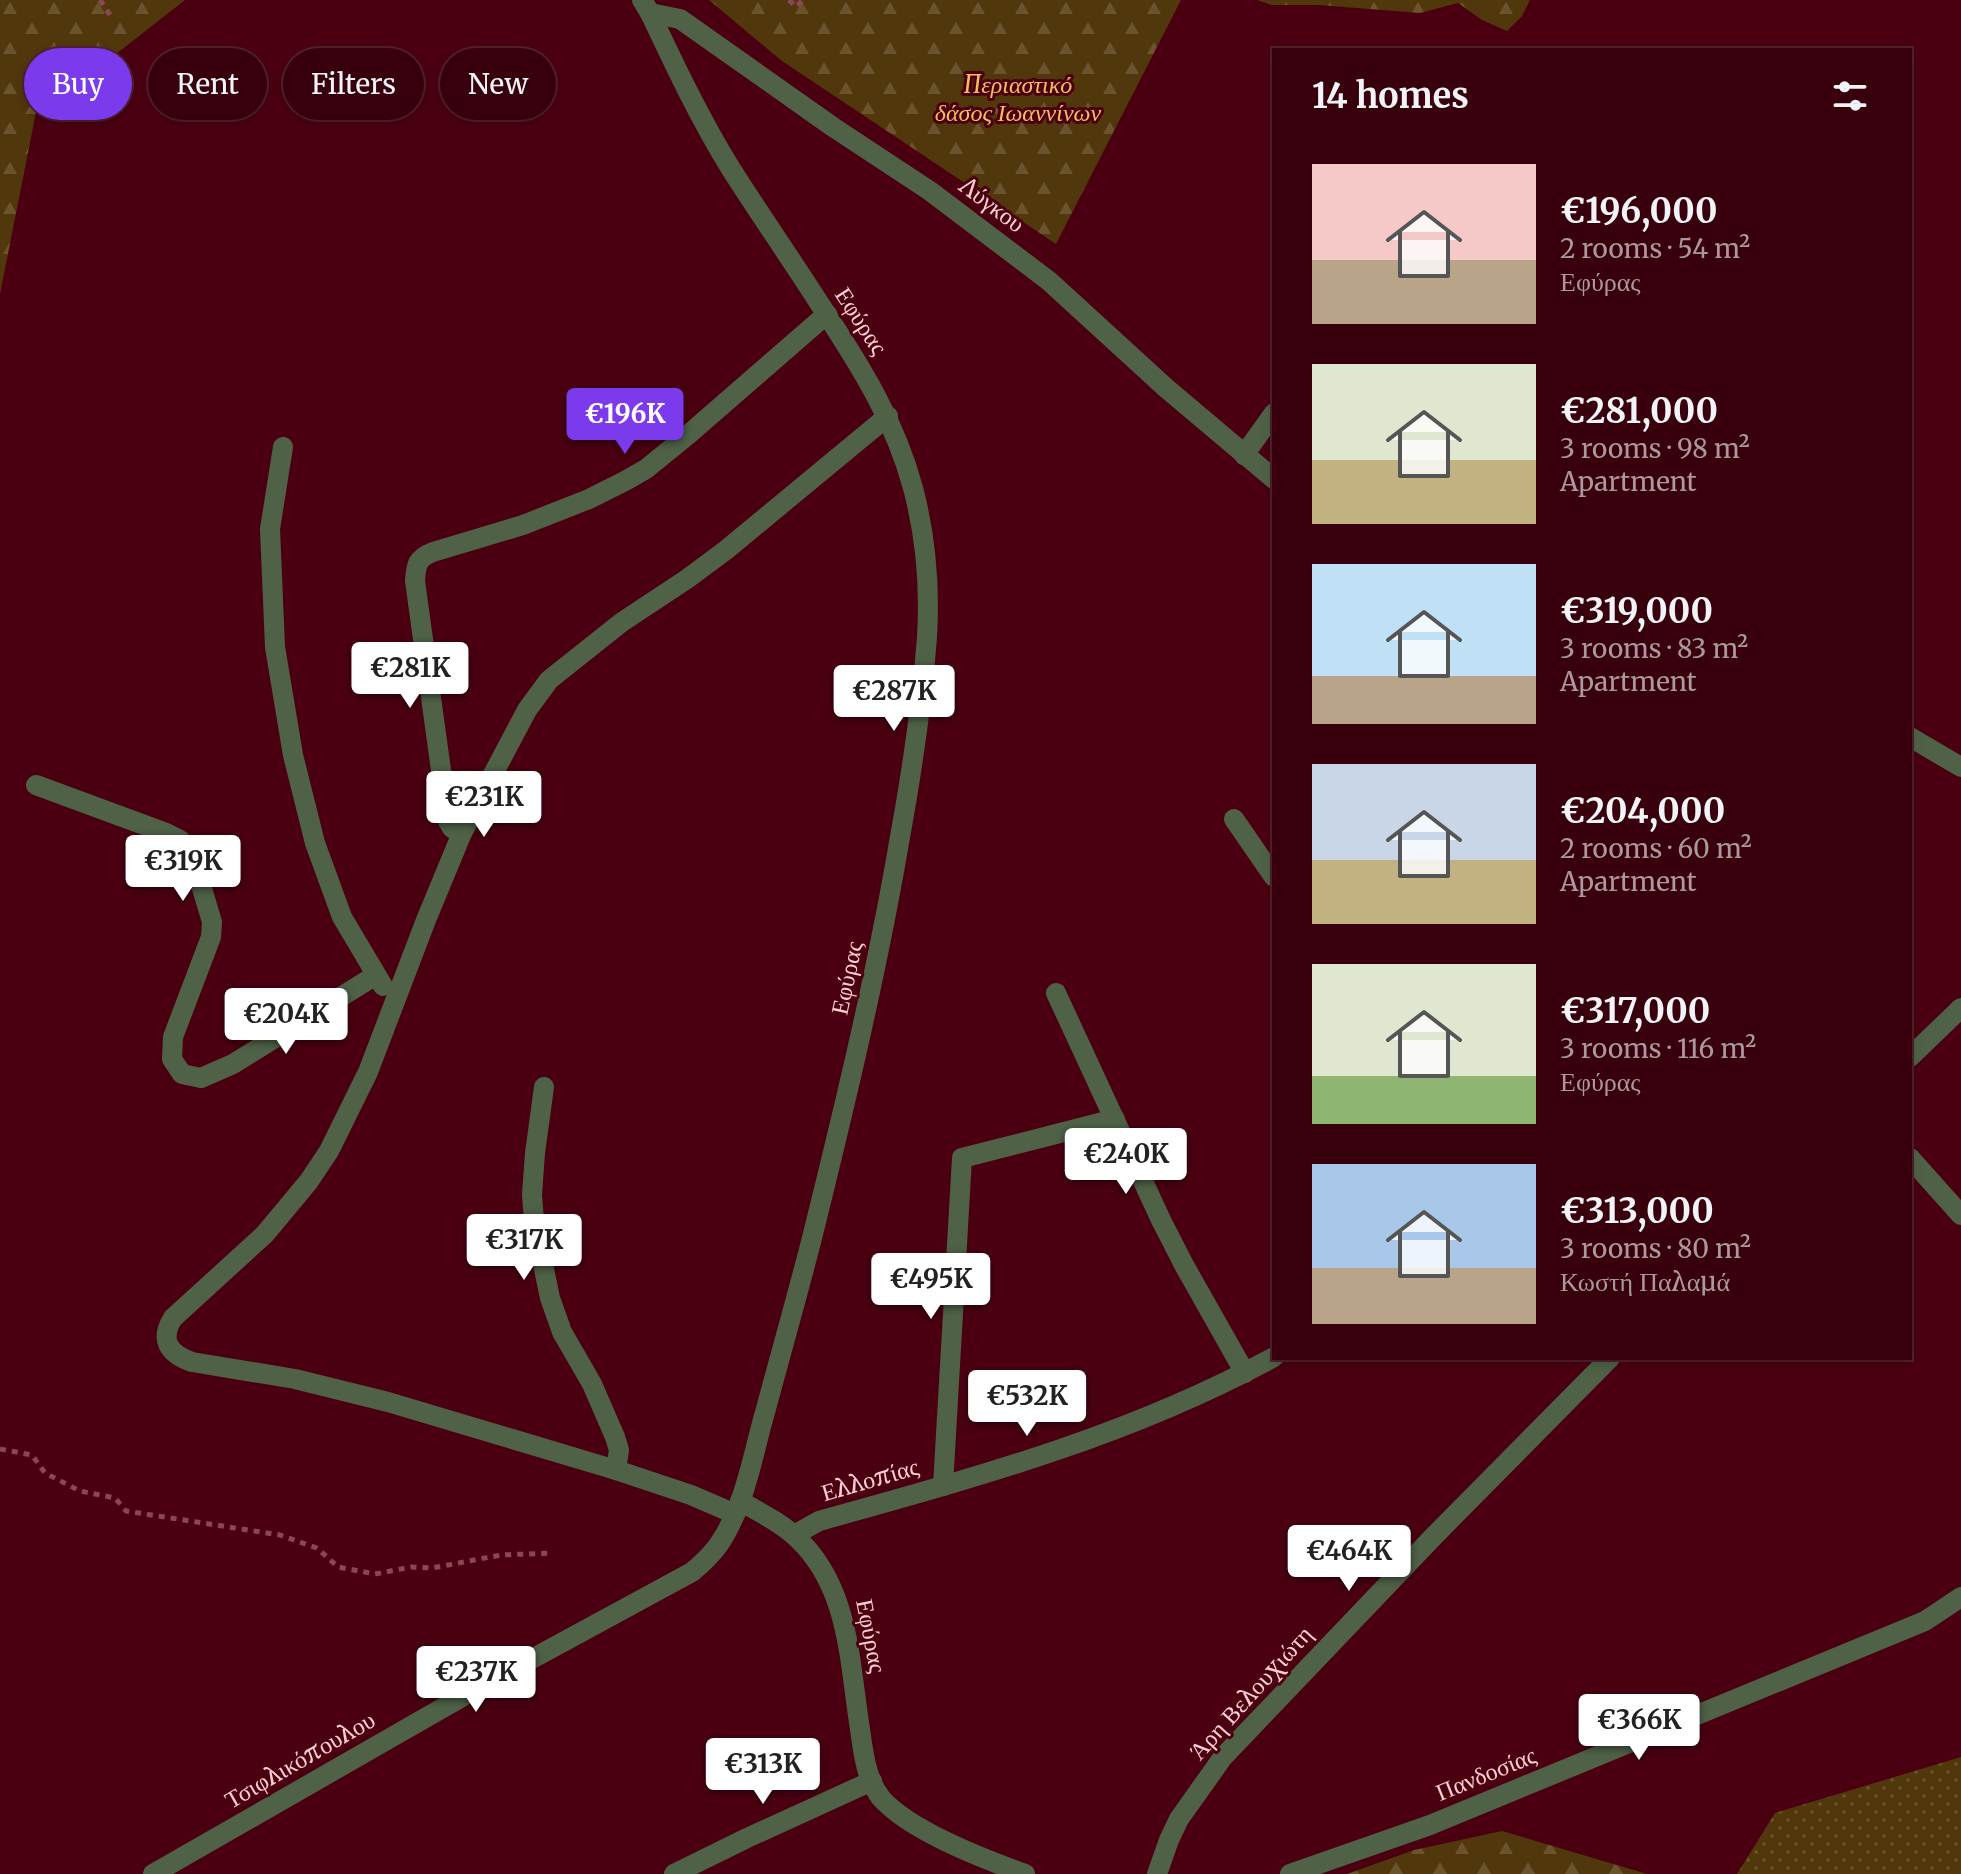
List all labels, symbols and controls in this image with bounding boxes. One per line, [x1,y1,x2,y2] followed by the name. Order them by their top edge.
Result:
[24,48,132,120] chip: Buy
[148,48,267,120] chip: Rent
[283,48,424,120] chip: Filters
[440,48,556,120] chip: New
[935,69,1102,128] park label: Περιαστικό δάσος Ιωαννίνων
[1828,74,1872,118] icon: filters
[1312,75,1469,117] text: 14 homes
[953,169,1031,239] street label: Λύγκου
[1560,190,1717,232] text: €196,000
[1376,196,1472,292] icon: home
[1560,232,1750,265] text: 2 rooms · 54 m²
[1560,265,1641,298] text: Εφύρας
[828,281,895,361] street label: Εφύρας
[569,388,681,456] pin: €196K
[1560,390,1718,432] text: €281,000
[1376,396,1472,492] icon: home
[585,397,665,430] text: €196K
[1560,432,1750,465] text: 3 rooms · 98 m²
[1560,465,1697,498] text: Apartment
[1560,590,1713,632] text: €319,000
[1376,596,1472,692] icon: home
[1560,632,1748,665] text: 3 rooms · 83 m²
[354,642,466,710] pin: €281K
[369,651,451,684] text: €281K
[838,665,950,733] pin: €287K
[1560,665,1697,698] text: Apartment
[852,674,936,707] text: €287K
[428,771,540,839] pin: €231K
[444,780,524,813] text: €231K
[1560,790,1725,832] text: €204,000
[1376,796,1472,892] icon: home
[1560,832,1752,865] text: 2 rooms · 60 m²
[127,835,239,903] pin: €319K
[144,844,222,877] text: €319K
[1560,865,1697,898] text: Apartment
[824,938,870,1018] street label: Εφύρας
[230,988,342,1056] pin: €204K
[1560,990,1710,1032] text: €317,000
[1376,996,1472,1092] icon: home
[243,997,329,1030] text: €204K
[1560,1032,1756,1065] text: 3 rooms · 116 m²
[1560,1065,1641,1098] text: Εφύρας
[1070,1128,1182,1196] pin: €240K
[1083,1137,1169,1170] text: €240K
[1560,1190,1714,1232] text: €313,000
[1376,1196,1472,1292] icon: home
[468,1214,580,1282] pin: €317K
[485,1223,563,1256] text: €317K
[1560,1232,1751,1265] text: 3 rooms · 80 m²
[875,1253,987,1321] pin: €495K
[889,1262,973,1295] text: €495K
[1560,1265,1730,1298] text: Κωστή Παλαμά
[971,1370,1083,1438] pin: €532K
[986,1379,1068,1412] text: €532K
[818,1451,923,1508] street label: Ελλοπίας
[1293,1525,1405,1593] pin: €464K
[1306,1534,1392,1567] text: €464K
[849,1596,894,1676] street label: Εφύρας
[1182,1619,1319,1766] street label: Άρη Βελουχιώτη
[420,1646,532,1714] pin: €237K
[435,1655,517,1688] text: €237K
[1583,1694,1695,1762] pin: €366K
[1597,1703,1681,1736] text: €366K
[219,1704,381,1815] street label: Τσιφλικόπουλου
[707,1738,819,1806] pin: €313K
[1431,1739,1541,1808] street label: Πανδοσίας
[724,1747,802,1780] text: €313K

